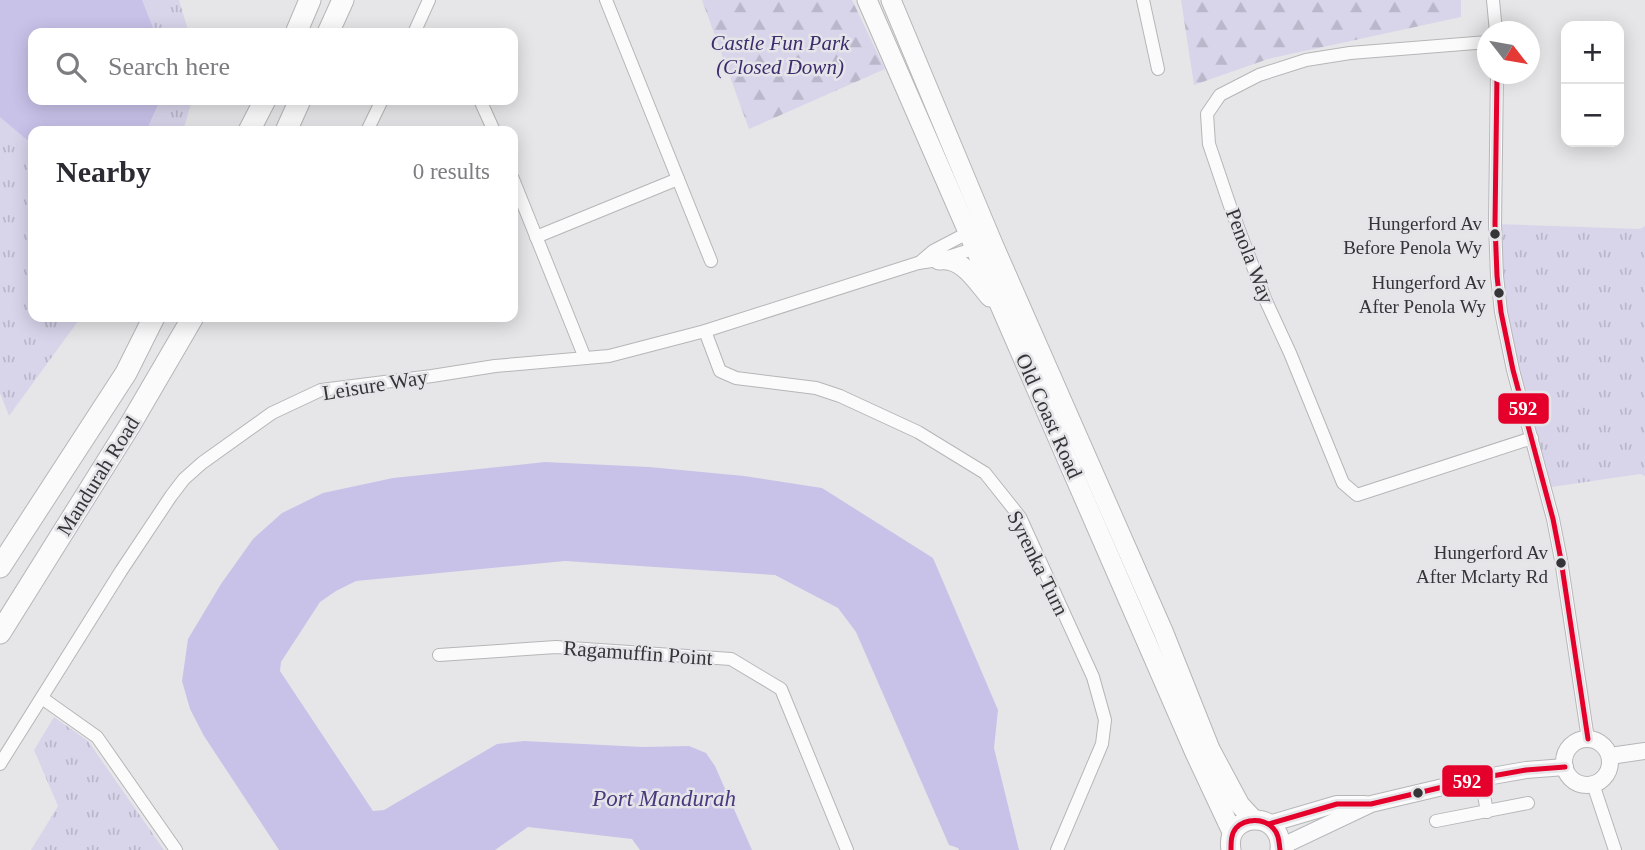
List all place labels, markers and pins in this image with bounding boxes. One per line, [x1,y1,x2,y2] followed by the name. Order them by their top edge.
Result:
[1343,213,1482,258] place label: Hungerford Av Before Penola Wy
[1488,227,1502,241] marker: Hungerford Av Before Penola Wy
[1359,272,1486,317] place label: Hungerford Av After Penola Wy
[1492,286,1506,300] marker: Hungerford Av After Penola Wy
[1416,542,1548,587] place label: Hungerford Av After Mclarty Rd
[1554,556,1568,570] marker: Hungerford Av After Mclarty Rd
[1411,786,1425,800] unlabelled marker

